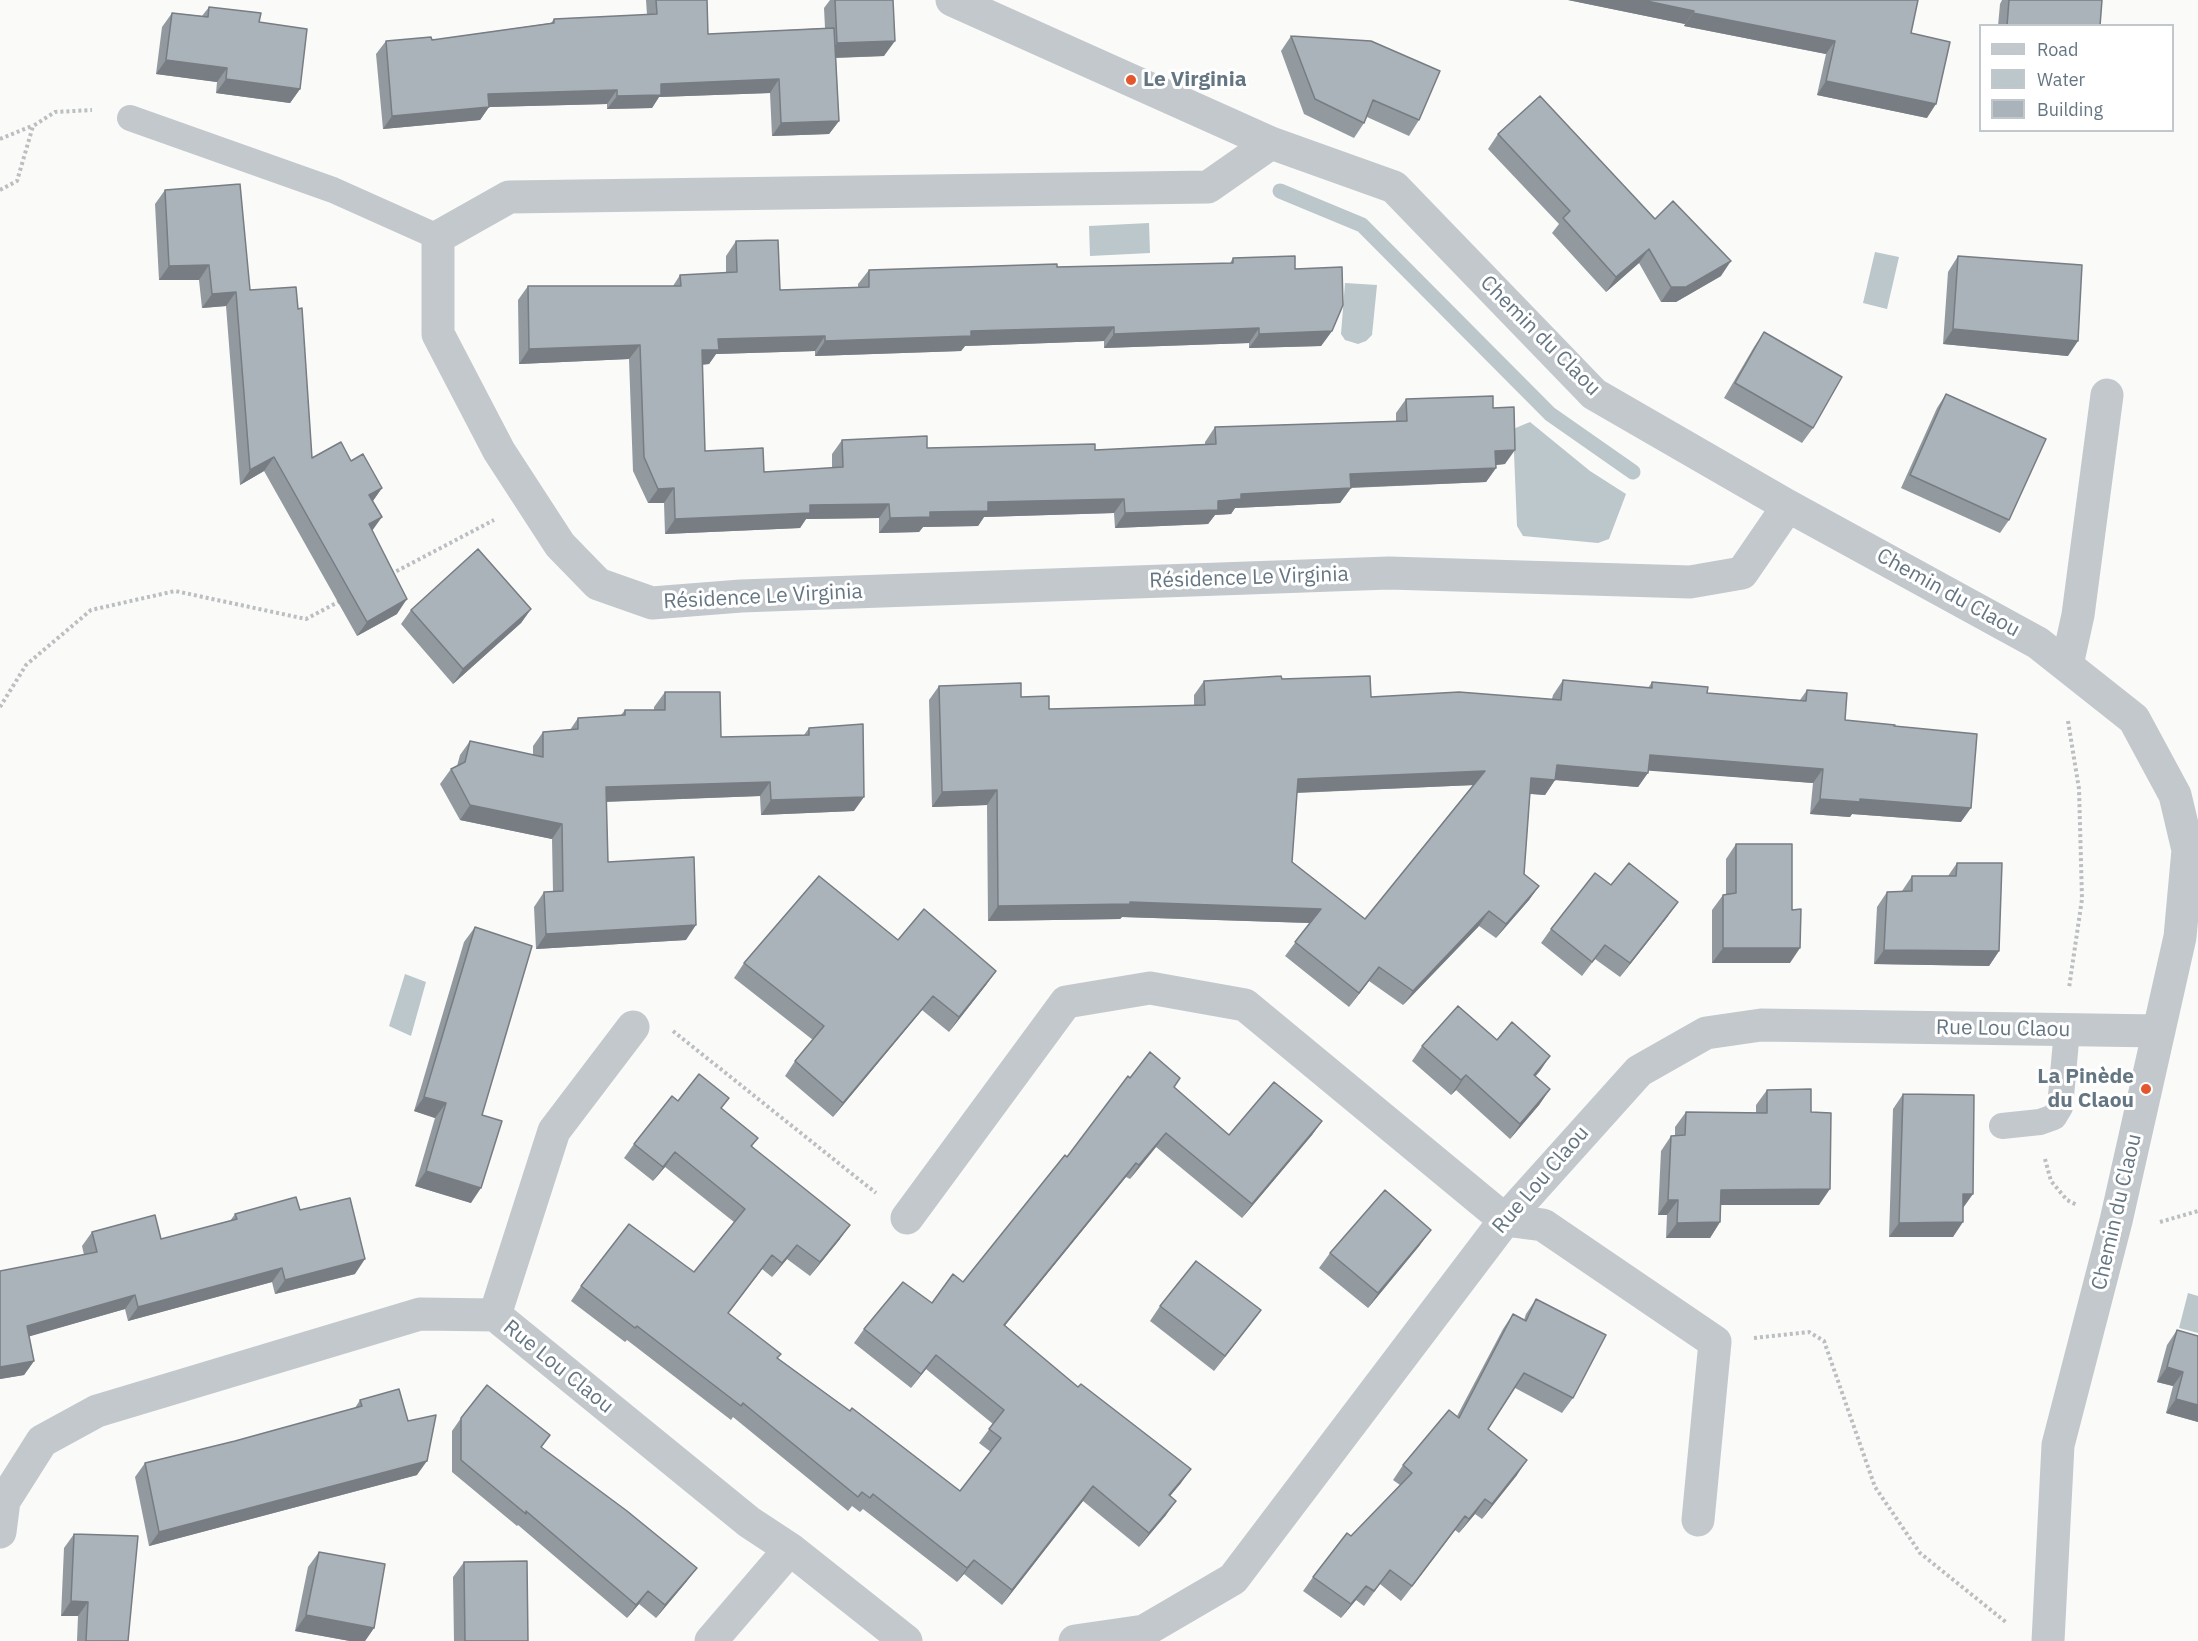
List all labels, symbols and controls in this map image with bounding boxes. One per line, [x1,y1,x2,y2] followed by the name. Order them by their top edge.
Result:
[1979,24,2174,132] legend
[2037,38,2078,61] text: Road
[1143,67,1247,93] place label: Le Virginia
[2037,68,2085,91] text: Water
[1124,73,1138,87] marker: Le Virginia
[2037,98,2103,121] text: Building
[1475,271,1605,401] street label: Chemin du Claou
[1872,543,2024,643] street label: Chemin du Claou
[1149,562,1349,594] street label: Résidence Le Virginia
[663,579,863,615] street label: Résidence Le Virginia
[1936,1015,2070,1043] street label: Rue Lou Claou
[2037,1064,2134,1114] place label: La Pinède du Claou
[2139,1082,2153,1096] marker: La Pinède du Claou
[1487,1121,1595,1239] street label: Rue Lou Claou
[2087,1131,2147,1293] street label: Chemin du Claou
[498,1315,618,1419] street label: Rue Lou Claou

